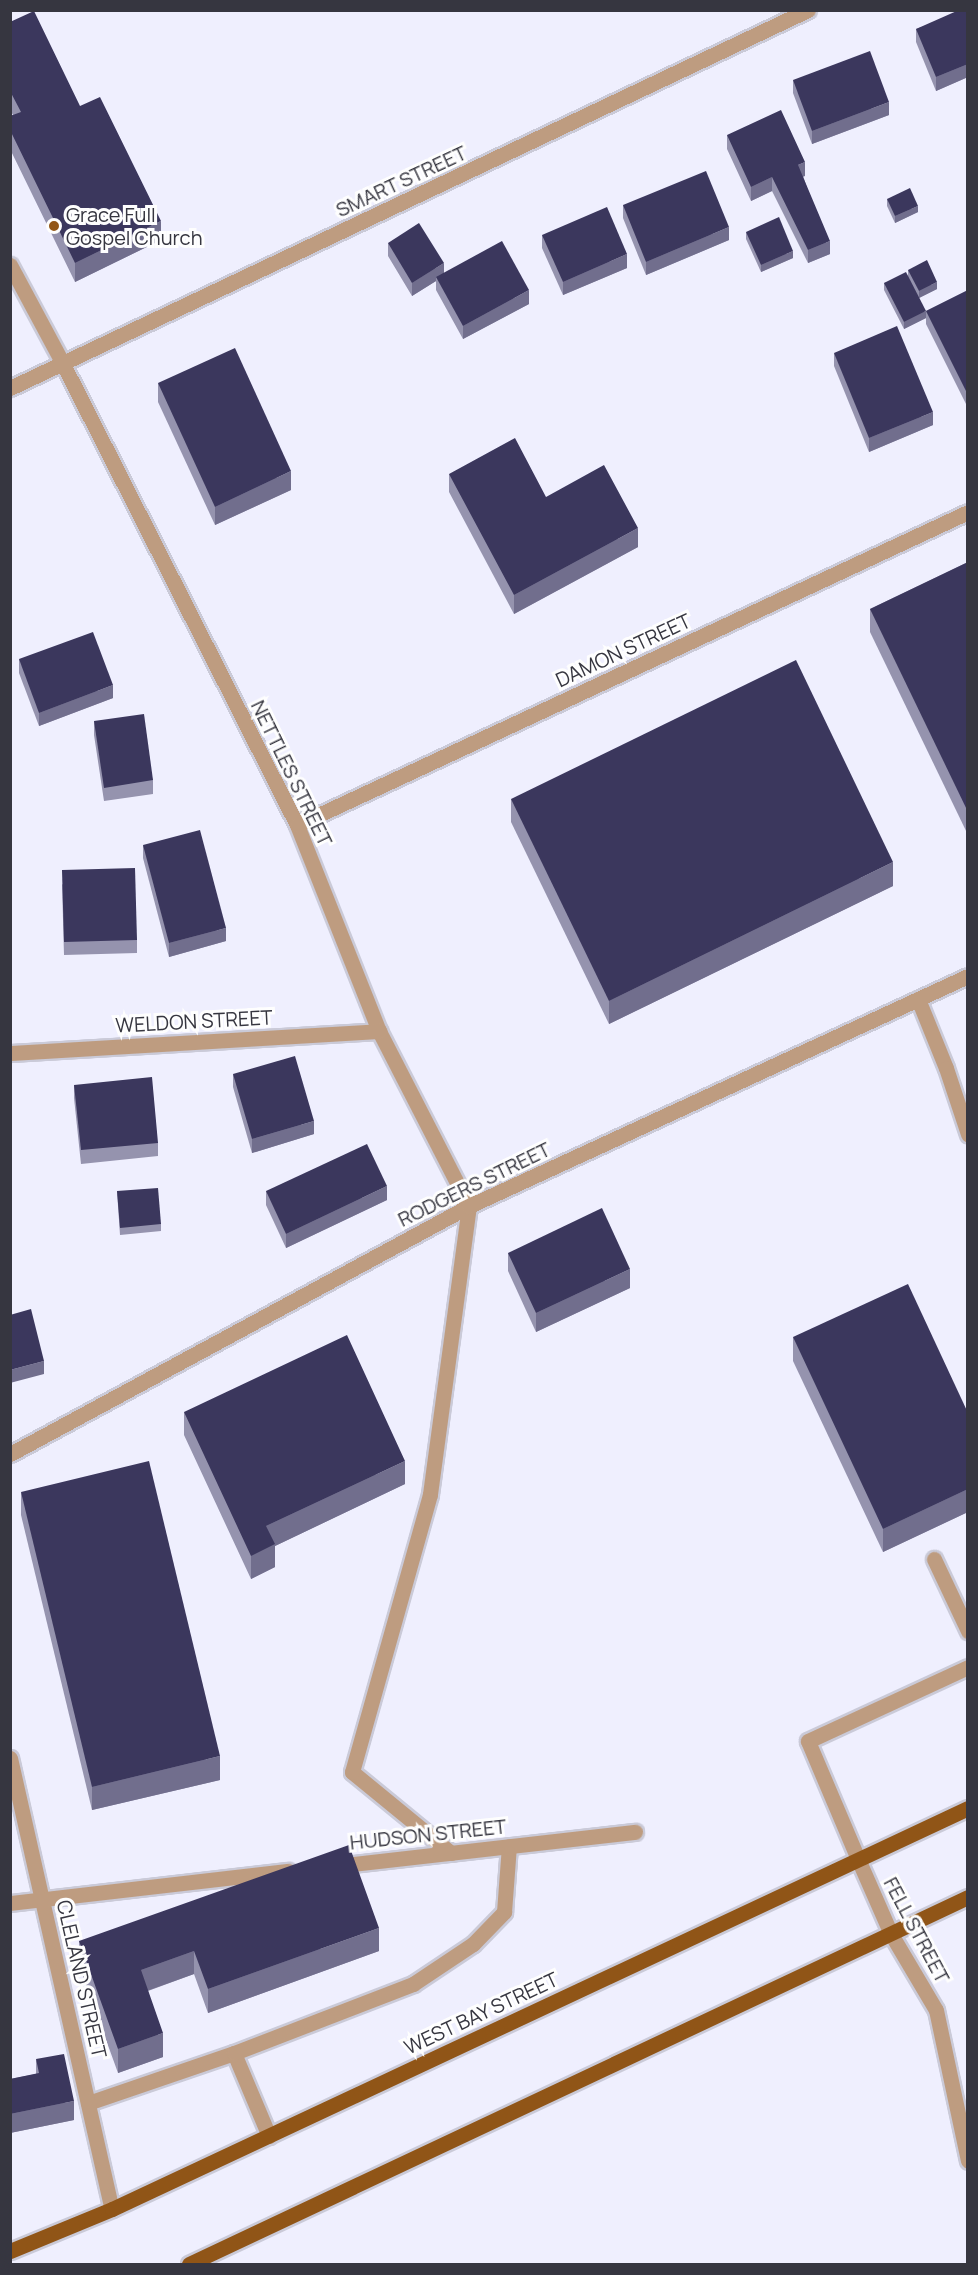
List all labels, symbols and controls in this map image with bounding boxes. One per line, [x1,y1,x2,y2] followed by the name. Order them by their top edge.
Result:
[332,140,470,222] street label: SMART STREET
[66,202,203,249] place label: Grace Full Gospel Church
[47,219,61,233] marker: Grace Full Gospel Church
[552,608,694,692] street label: DAMON STREET
[246,696,338,850] street label: NETTLES STREET
[115,1005,273,1037] street label: WELDON STREET
[394,1137,554,1231] street label: RODGERS STREET
[349,1814,507,1854] street label: HUDSON STREET
[879,1872,955,1988] street label: FELL STREET
[52,1898,112,2060] street label: CLELAND STREET
[400,1967,562,2059] street label: WEST BAY STREET

